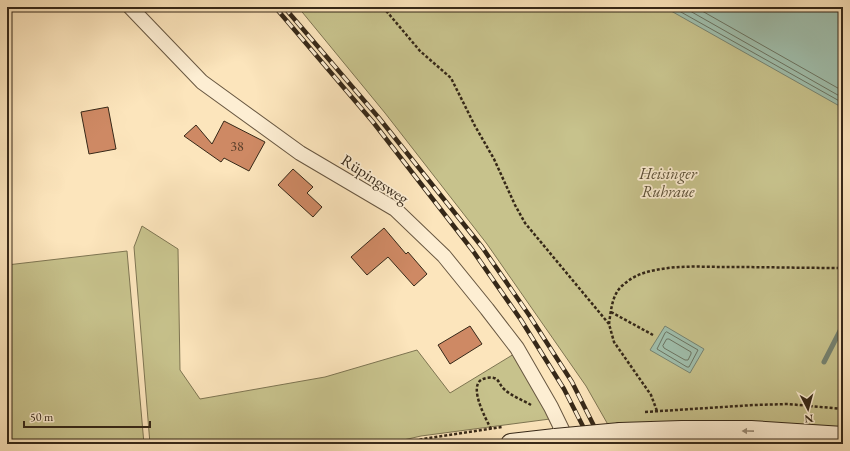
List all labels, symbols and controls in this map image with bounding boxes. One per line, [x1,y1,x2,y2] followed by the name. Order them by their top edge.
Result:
[230,137,244,155] house number: 38
[337,149,414,209] street label: Rüpingsweg
[638,163,698,202] park label: Heisinger Ruhraue
[788,389,828,429] north arrow
[24,403,150,429] scale bar
[30,409,54,425] text: 50 m
[804,412,814,426] text: N
[742,428,754,435] one-way arrow

